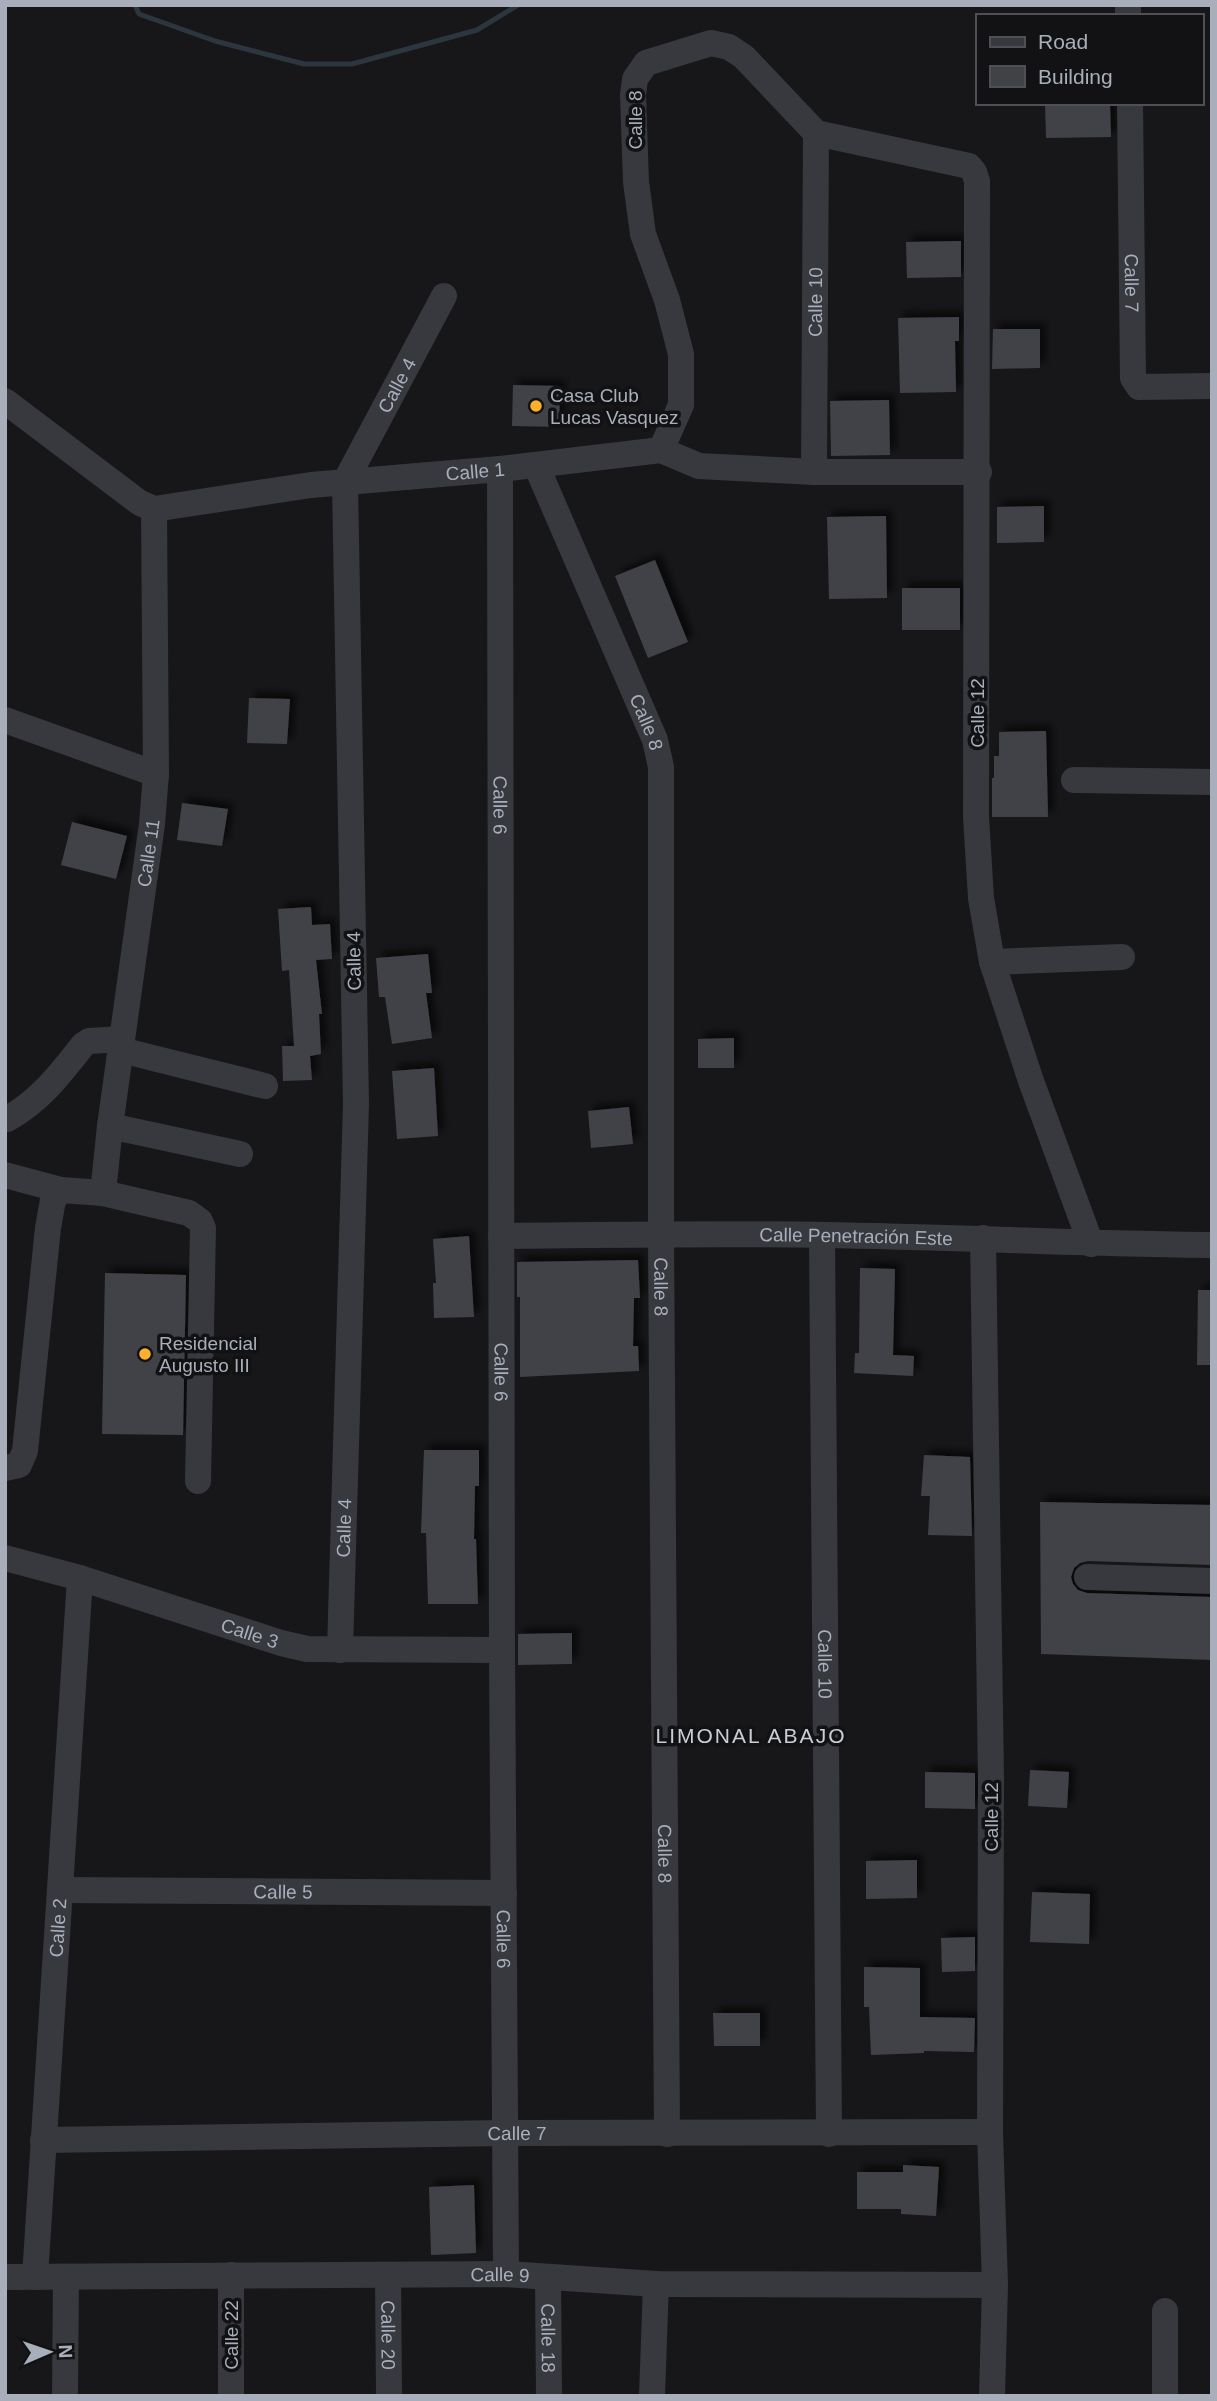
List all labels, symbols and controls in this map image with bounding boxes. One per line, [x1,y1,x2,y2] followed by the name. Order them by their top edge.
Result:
[976,14,1203,105] legend
[1038,30,1088,53] text: Road
[1038,65,1113,88] text: Building
[625,90,646,150] street label: Calle 8
[1121,253,1143,313] street label: Calle 7
[804,267,826,337] street label: Calle 10
[373,354,420,416] street label: Calle 4
[550,385,679,428] place label: Casa Club Lucas Vasquez
[528,398,544,414] marker: Casa Club Lucas Vasquez
[445,458,506,484] street label: Calle 1
[967,678,988,748] street label: Calle 12
[626,691,667,752] street label: Calle 8
[490,775,511,835] street label: Calle 6
[133,818,163,888] street label: Calle 11
[343,931,365,991] street label: Calle 4
[759,1224,953,1249] street label: Calle Penetración Este
[651,1257,672,1316] street label: Calle 8
[159,1333,257,1376] place label: Residencial Augusto III
[491,1342,512,1402] street label: Calle 6
[137,1346,153,1362] marker: Residencial Augusto III
[332,1498,355,1558] street label: Calle 4
[218,1614,281,1652] street label: Calle 3
[815,1629,836,1699] street label: Calle 10
[656,1724,846,1747] district label: LIMONAL ABAJO
[981,1782,1002,1852] street label: Calle 12
[654,1824,676,1883] street label: Calle 8
[253,1881,313,1902] street label: Calle 5
[45,1898,70,1958] street label: Calle 2
[493,1909,515,1969] street label: Calle 6
[487,2122,547,2144] street label: Calle 7
[470,2263,530,2286] street label: Calle 9
[221,2300,242,2370] street label: Calle 22
[378,2300,399,2370] street label: Calle 20
[538,2303,559,2373] street label: Calle 18
[14,2317,84,2387] north arrow
[55,2344,76,2359] text: N

